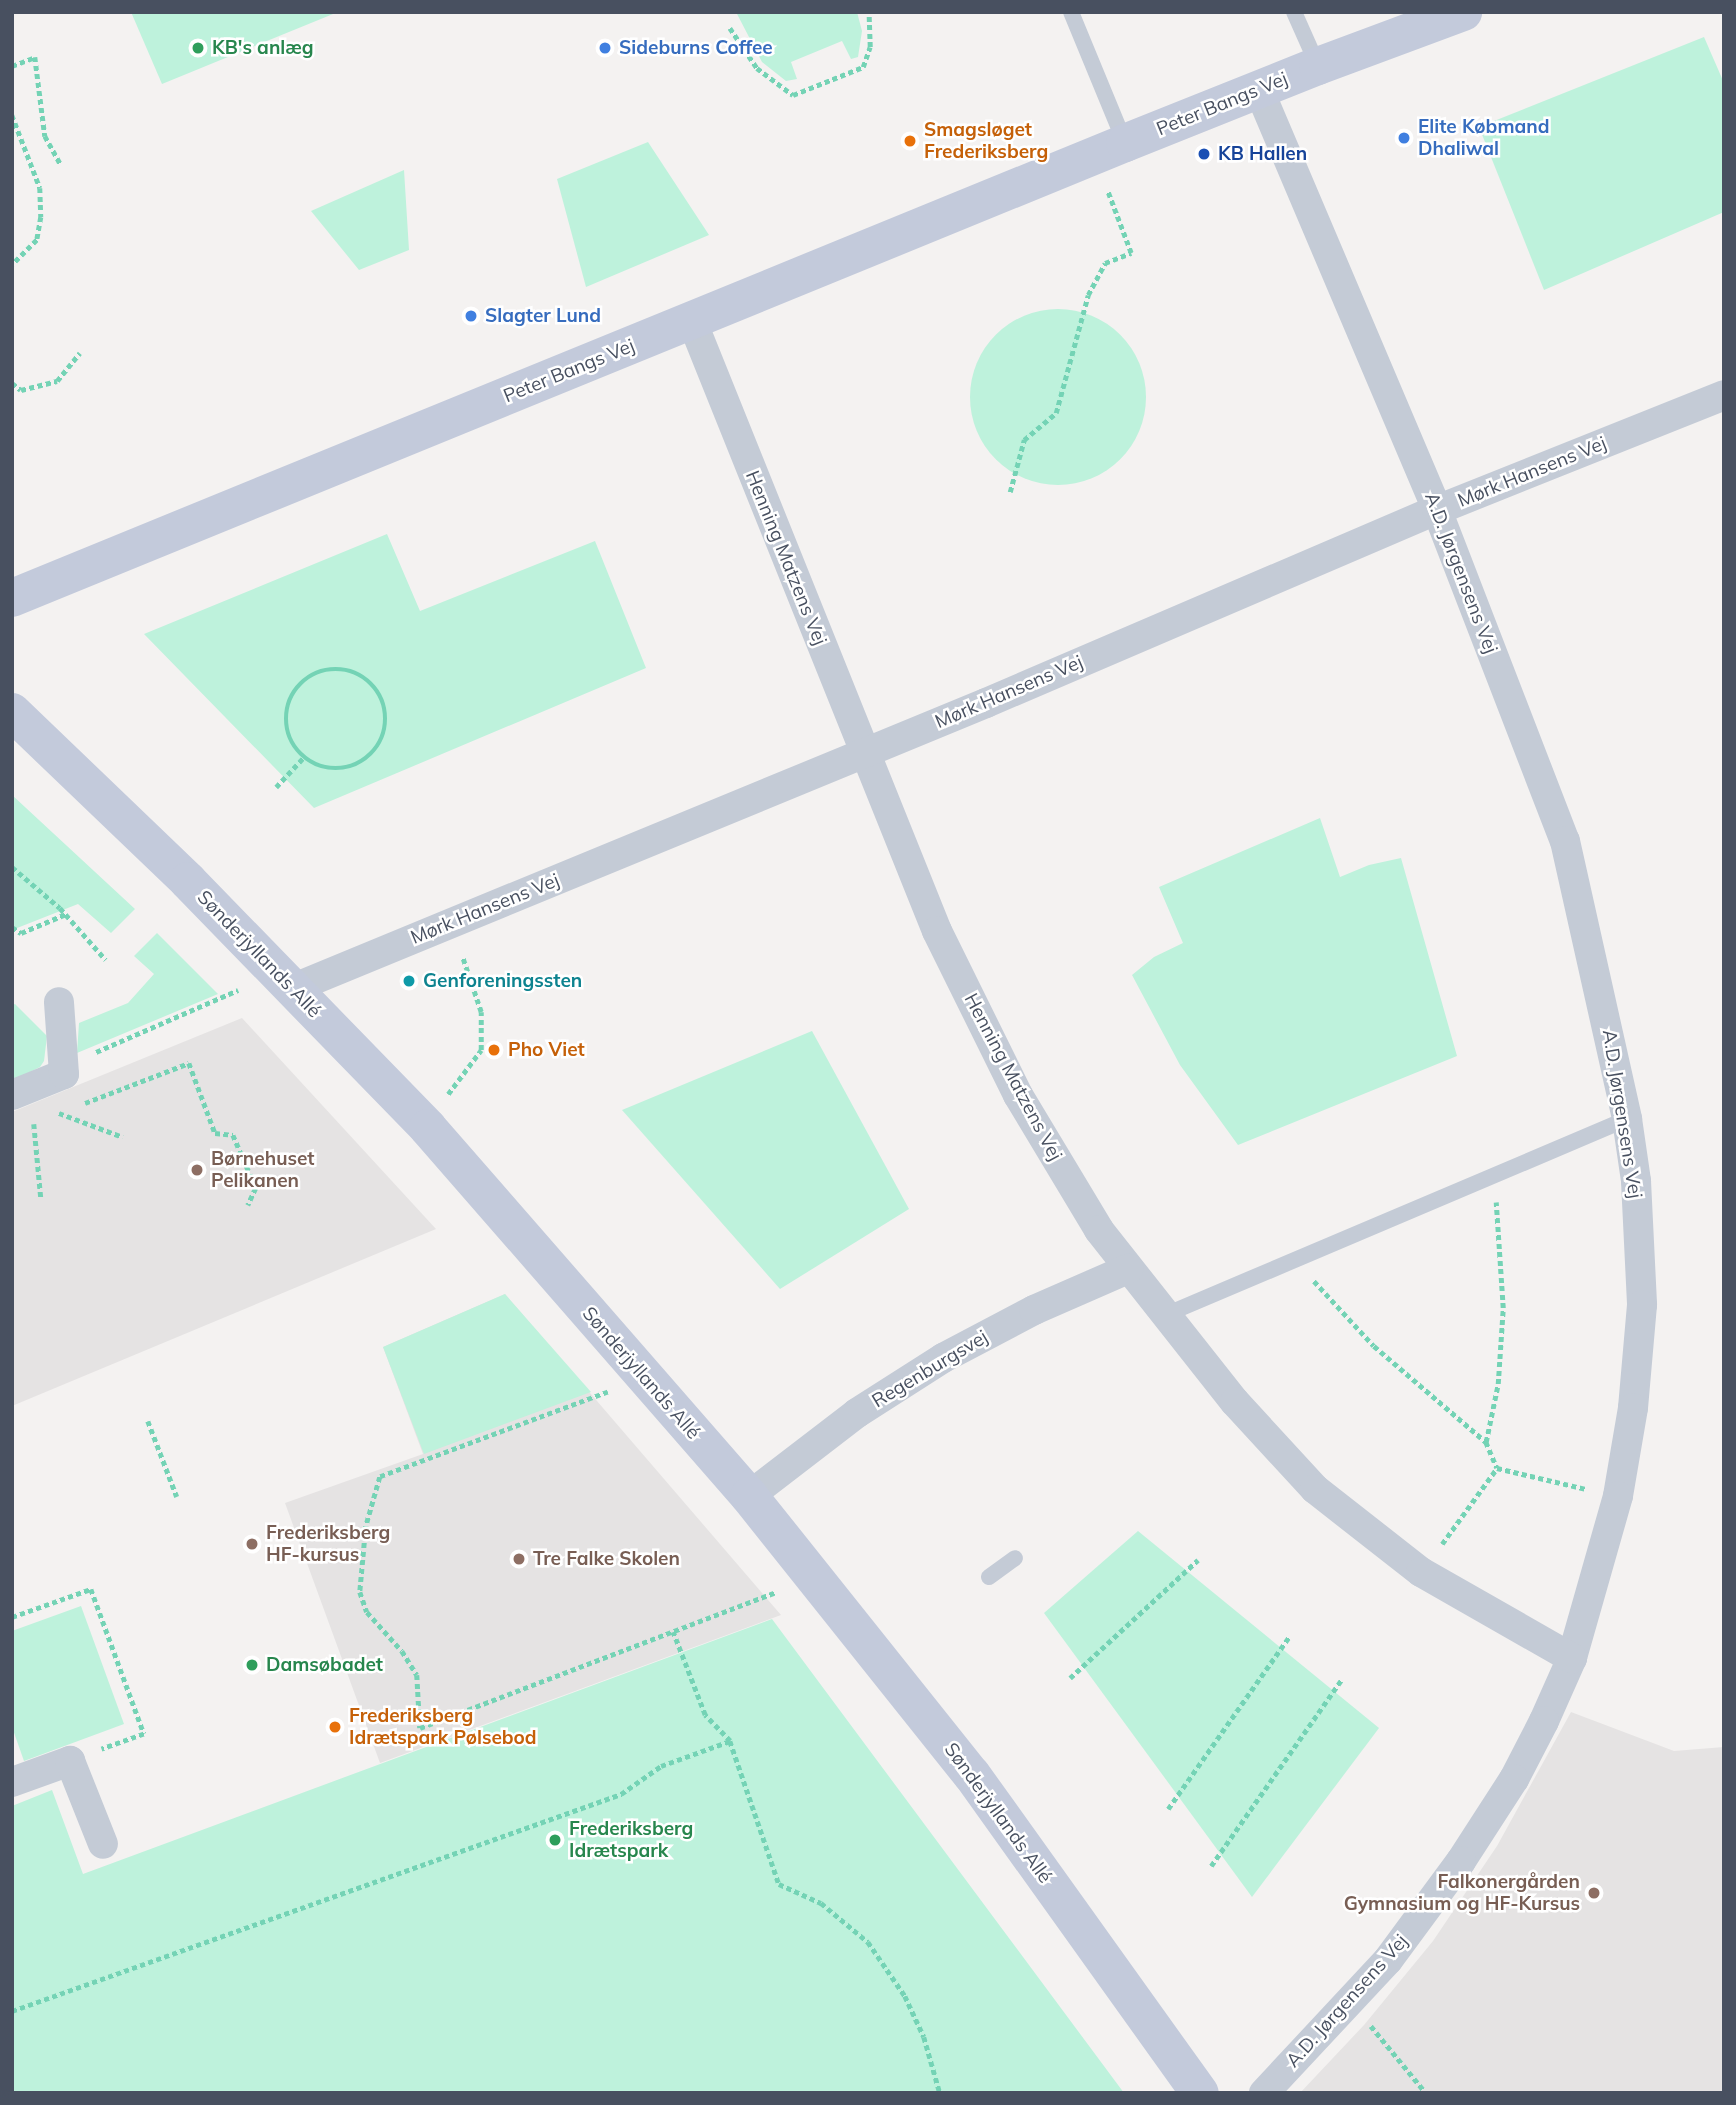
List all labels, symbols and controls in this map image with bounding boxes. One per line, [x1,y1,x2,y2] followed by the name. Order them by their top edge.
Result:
[212,37,314,59] place label: KB's anlæg
[619,37,773,59] place label: Sideburns Coffee
[190,40,206,56] marker: KB's anlæg
[597,40,613,56] marker: Sideburns Coffee
[1153,67,1291,141] street label: Peter Bangs Vej
[1418,116,1549,160] place label: Elite Købmand Dhaliwal
[924,119,1048,163] place label: Smagsløget Frederiksberg
[1396,130,1412,146] marker: Elite Købmand Dhaliwal
[902,133,918,149] marker: Smagsløget Frederiksberg
[1218,143,1307,165] place label: KB Hallen
[1196,146,1212,162] marker: KB Hallen
[485,305,601,327] place label: Slagter Lund
[463,308,479,324] marker: Slagter Lund
[500,334,638,408] street label: Peter Bangs Vej
[1454,432,1610,512] street label: Mørk Hansens Vej
[741,467,831,649] street label: Henning Matzens Vej
[1420,489,1502,657] street label: A.D. Jørgensens Vej
[932,651,1086,733] street label: Mørk Hansens Vej
[407,869,563,949] street label: Mørk Hansens Vej
[193,886,325,1022] street label: Sønderjyllands Allé
[423,970,582,992] place label: Genforeningssten
[401,973,417,989] marker: Genforeningssten
[959,989,1067,1165] street label: Henning Matzens Vej
[1597,1028,1647,1200] street label: A.D. Jørgensens Vej
[508,1039,585,1061] place label: Pho Viet
[486,1042,502,1058] marker: Pho Viet
[211,1148,315,1192] place label: Børnehuset Pelikanen
[189,1162,205,1178] marker: Børnehuset Pelikanen
[577,1302,705,1444] street label: Sønderjyllands Allé
[868,1326,992,1412] street label: Regenburgsvej
[266,1522,390,1566] place label: Frederiksberg HF-kursus
[244,1536,260,1552] marker: Frederiksberg HF-kursus
[533,1548,680,1570] place label: Tre Falke Skolen
[511,1551,527,1567] marker: Tre Falke Skolen
[266,1654,383,1676] place label: Damsøbadet
[244,1657,260,1673] marker: Damsøbadet
[349,1705,537,1749] place label: Frederiksberg Idrætspark Pølsebod
[327,1719,343,1735] marker: Frederiksberg Idrætspark Pølsebod
[939,1738,1057,1888] street label: Sønderjyllands Allé
[569,1818,693,1862] place label: Frederiksberg Idrætspark
[547,1832,563,1848] marker: Frederiksberg Idrætspark
[1344,1871,1580,1915] place label: Falkonergården Gymnasium og HF-Kursus
[1586,1885,1602,1901] marker: Falkonergården Gymnasium og HF-Kursus
[1281,1930,1413,2072] street label: A.D. Jørgensens Vej

